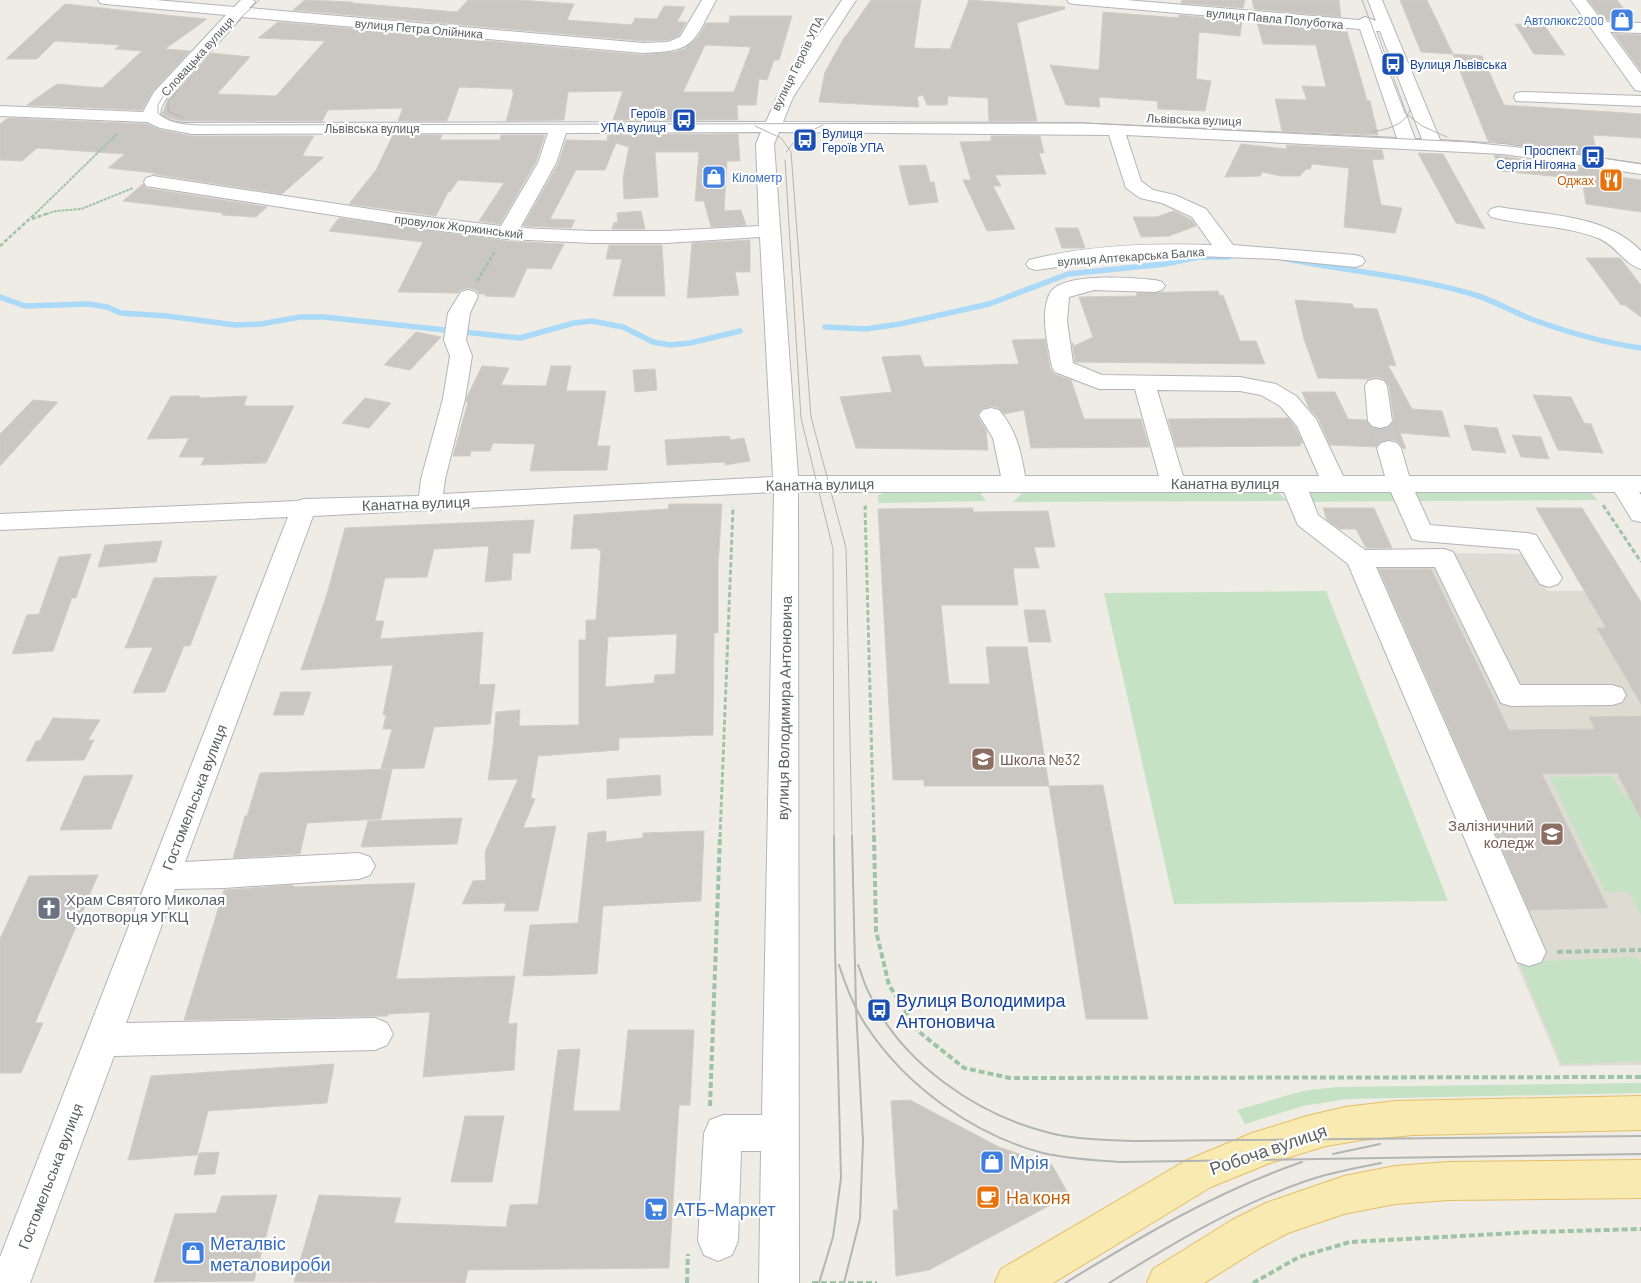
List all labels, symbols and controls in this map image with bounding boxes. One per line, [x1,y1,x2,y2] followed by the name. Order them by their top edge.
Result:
[1206,5,1345,32] street label: вулиця Павла Полуботка
[1609,7,1635,33] shop icon: Автолюкс2000
[158,13,237,99] street label: Словацька вулиця
[768,13,827,113] street label: вулиця Героїв УПА
[1524,13,1604,27] place label: Автолюкс2000
[354,15,484,42] street label: вулиця Петра Олійника
[1380,51,1406,77] bus stop icon: Вулиця Львівська
[1410,57,1507,72] place label: Вулиця Львівська
[600,106,666,135] place label: Героїв УПА вулиця
[671,107,697,133] bus stop icon: Героїв УПА вулиця
[1146,110,1242,129] street label: Львівська вулиця
[324,121,420,136] street label: Львівська вулиця
[822,126,884,155] place label: Вулиця Героїв УПА
[792,127,818,153] bus stop icon: Вулиця Героїв УПА
[1496,143,1576,172] place label: Проспект Сергія Нігояна
[1580,144,1606,170] bus stop icon: Проспект Сергія Нігояна
[701,164,727,190] shop icon: Кілометр
[1598,167,1624,193] restaurant icon: Оджах
[732,170,782,185] place label: Кілометр
[1557,173,1594,188] place label: Оджах
[394,211,524,242] street label: провулок Жоржинський
[1057,244,1205,269] street label: вулиця Аптекарська Балка
[766,474,874,494] street label: Канатна вулиця
[1171,474,1279,492] street label: Канатна вулиця
[361,492,471,514] street label: Канатна вулиця
[773,595,795,820] street label: вулиця Володимира Антоновича
[158,721,230,873] street label: Гостомельська вулиця
[970,746,996,772] school or university icon: Школа №32
[1000,750,1080,768] place label: Школа №32
[1448,816,1534,851] place label: Залізничний коледж
[1539,821,1565,847] school or university icon: Залізничний коледж
[66,890,225,925] place label: Храм Святого Миколая Чудотворця УГКЦ
[36,895,62,921] church icon: Храм Святого Миколая Чудотворця УГКЦ
[896,989,1067,1032] place label: Вулиця Володимира Антоновича
[866,997,892,1023] bus stop icon: Вулиця Володимира Антоновича
[14,1100,86,1252] street label: Гостомельська вулиця
[1206,1119,1330,1179] street label: Робоча вулиця
[979,1149,1005,1175] shop icon: Мрія
[1010,1151,1049,1173] place label: Мрія
[975,1184,1001,1210] cafe icon: На коня
[1006,1186,1070,1208] place label: На коня
[643,1196,669,1222] supermarket icon: АТБ-Маркет
[674,1198,775,1220] place label: АТБ-Маркет
[210,1232,331,1275] place label: Металвіс металовироби
[180,1240,206,1266] shop icon: Металвіс металовироби

